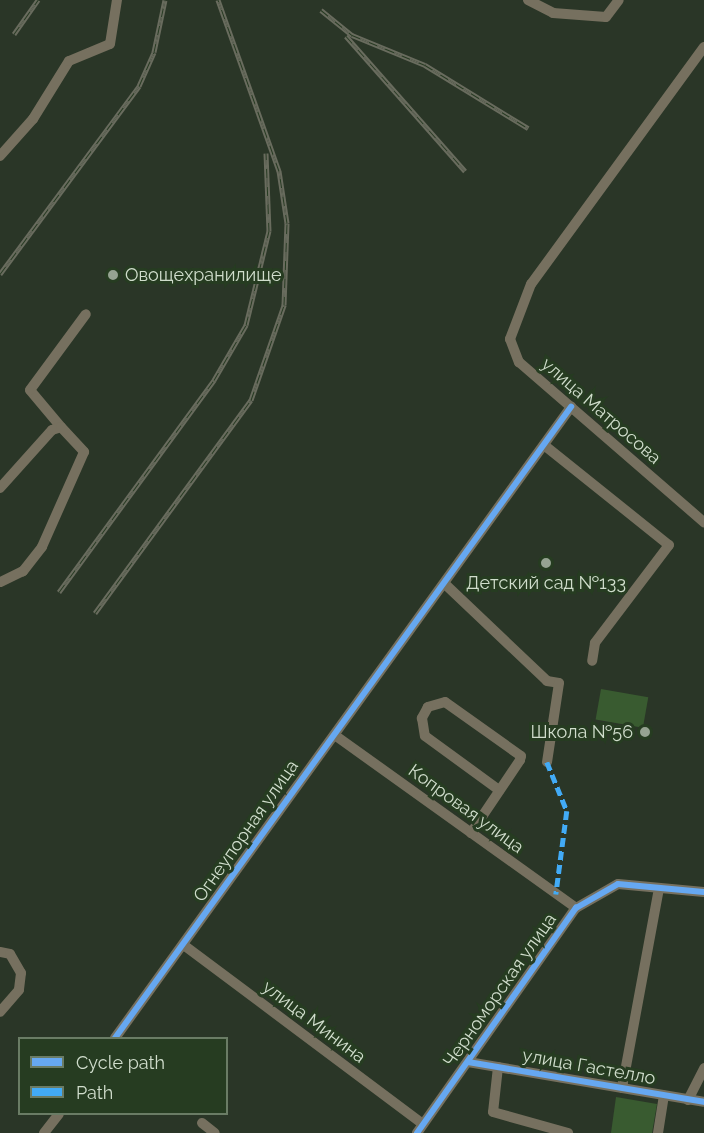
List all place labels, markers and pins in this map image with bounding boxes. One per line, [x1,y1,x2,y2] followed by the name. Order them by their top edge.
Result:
[125,264,282,286] place label: Овощехранилище
[106,268,120,282] marker: Овощехранилище
[539,556,553,570] marker: Детский сад №133
[466,572,626,594] place label: Детский сад №133
[530,721,633,743] place label: Школа №56
[638,725,652,739] marker: Школа №56

